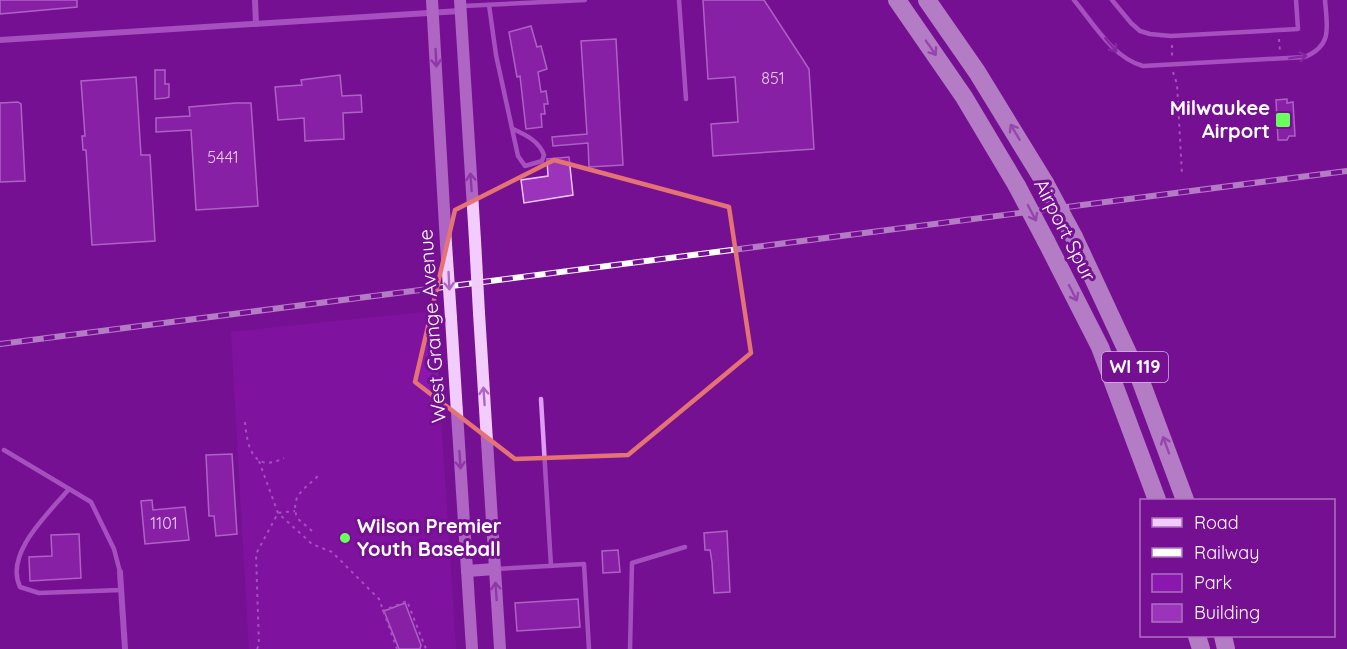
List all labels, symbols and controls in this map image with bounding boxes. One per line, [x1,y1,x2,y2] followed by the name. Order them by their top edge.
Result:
[1105,37,1118,53] one-way arrow
[925,39,937,56] one-way arrow
[430,48,441,68] one-way arrow
[1288,52,1307,63] one-way arrow
[761,68,785,88] house number: 851
[1170,95,1270,143] place label: Milwaukee Airport
[1274,111,1292,129] marker: Milwaukee Airport
[1008,124,1020,141] one-way arrow
[207,147,239,167] house number: 5441
[465,172,476,192] one-way arrow
[1029,174,1102,285] street label: Airport Spur
[1027,204,1038,222] one-way arrow
[412,228,451,424] street label: West Grange Avenue
[443,271,454,291] one-way arrow
[1067,284,1079,302] one-way arrow
[1102,352,1168,382] road number: WI 119
[478,387,489,406] one-way arrow
[1159,436,1170,455] one-way arrow
[455,450,466,470] one-way arrow
[1140,499,1335,637] legend
[1194,511,1239,534] text: Road
[150,513,178,533] house number: 1101
[357,513,502,561] place label: Wilson Premier Youth Baseball
[338,531,352,545] marker: Wilson Premier Youth Baseball
[1194,541,1260,564] text: Railway
[1194,571,1232,594] text: Park
[491,581,502,601] one-way arrow
[1194,601,1260,624] text: Building

